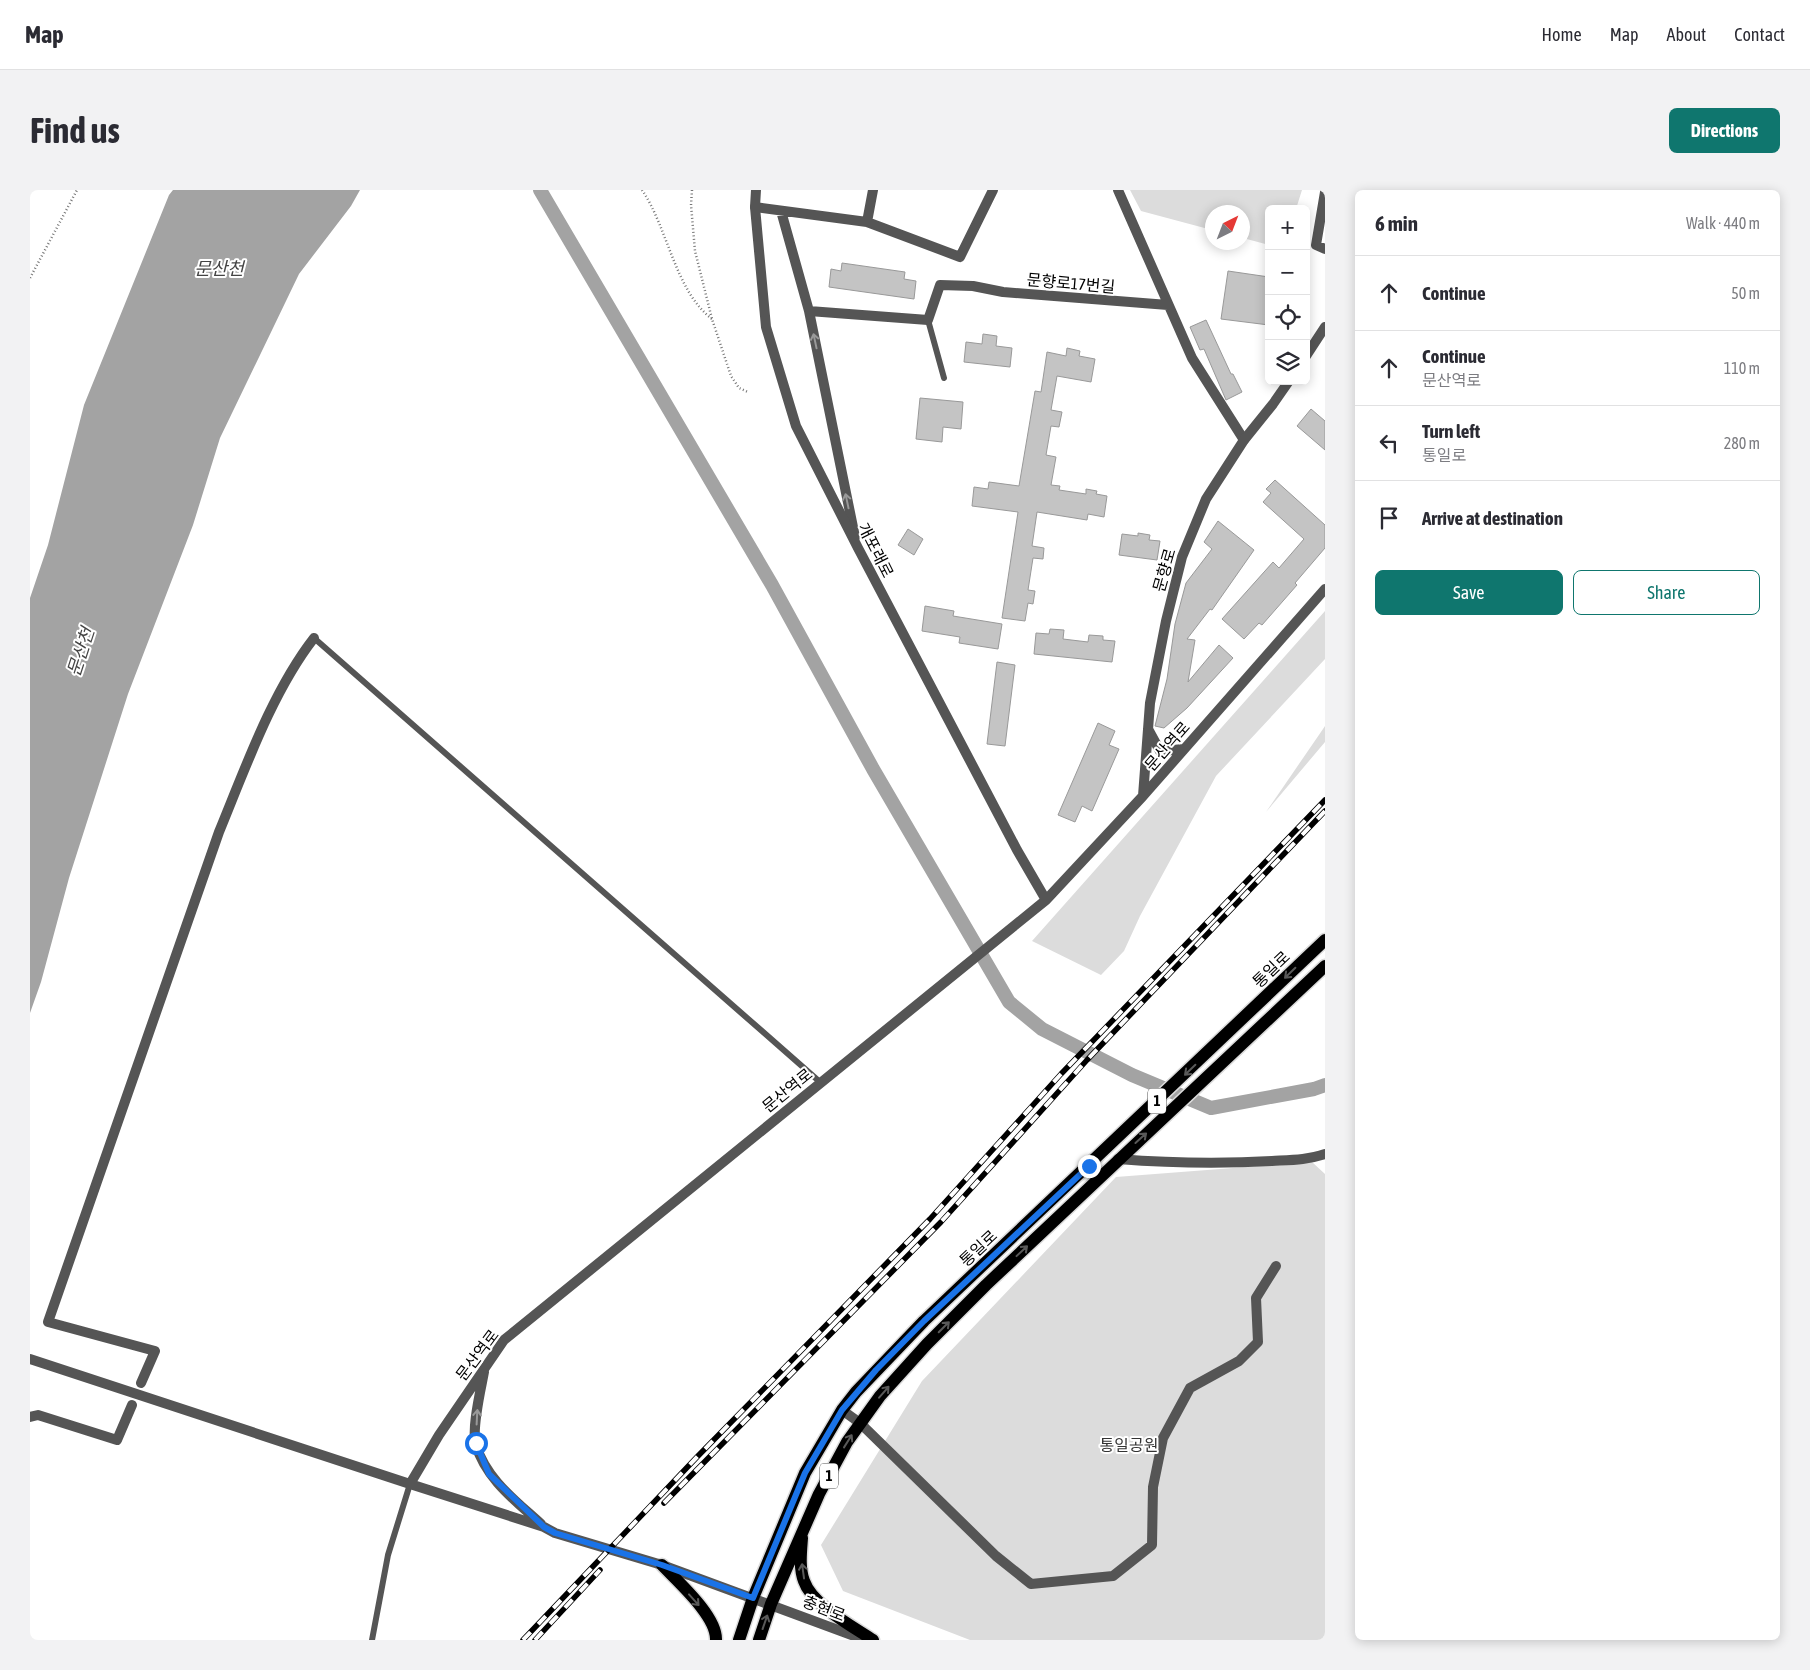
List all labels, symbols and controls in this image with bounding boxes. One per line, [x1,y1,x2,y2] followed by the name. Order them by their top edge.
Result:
[25,21,64,48] text: Map
[1542,24,1582,45] text: Home
[1610,24,1639,45] text: Map
[1667,24,1706,45] text: About
[1734,24,1785,45] text: Contact
[1669,108,1780,153] button: Directions
[30,110,120,150] text: Find us
[1205,205,1250,250] north arrow
[1265,205,1310,385] map controls
[1265,205,1310,250] button: +
[1375,211,1418,235] text: 6 min
[1686,214,1760,232] text: Walk · 440 m
[1265,250,1310,295] button: −
[194,258,246,279] water label: 문산천
[1026,270,1116,296] street label: 문향로17번길
[1375,279,1403,307] icon: ahead
[1422,282,1486,304] text: Continue
[1731,284,1760,302] text: 50 m
[1265,295,1310,340] button: locate
[810,334,819,350] one-way arrow
[1265,340,1310,385] button: layers
[1422,345,1486,367] text: Continue
[1375,354,1403,382] icon: ahead
[1724,359,1760,377] text: 110 m
[1422,371,1481,389] text: 문산역로
[1422,420,1480,442] text: Turn left
[1375,429,1403,457] icon: left
[1724,434,1760,452] text: 280 m
[1422,446,1466,464] text: 통일로
[842,493,851,509] one-way arrow
[1375,504,1403,532] icon: arrive
[1422,507,1563,529] text: Arrive at destination
[855,520,898,581] street label: 개포래로
[1149,546,1179,594] street label: 문향로
[1375,570,1563,615] button: Save
[1573,570,1760,615] button: Share
[63,623,99,679] water label: 문산천
[1141,718,1193,774] street label: 문산역로
[1249,947,1293,991] street label: 통일로
[1284,967,1296,979] one-way arrow
[758,1064,816,1116] street label: 문산역로
[1183,1064,1196,1076] one-way arrow
[1148,1088,1166,1114] road number: 1
[1135,1133,1148,1144] one-way arrow
[1078,1155,1101,1178] route end
[956,1226,1000,1270] street label: 통일로
[1015,1245,1028,1257] one-way arrow
[938,1321,950,1333] one-way arrow
[452,1326,502,1384] street label: 문산역로
[878,1385,890,1398] one-way arrow
[472,1409,481,1425] one-way arrow
[465,1432,488,1455] route start
[844,1434,854,1448] one-way arrow
[1100,1436,1158,1454] park label: 통일공원
[820,1464,838,1488] road number: 1
[797,1564,807,1580] one-way arrow
[800,1592,848,1624] street label: 충현로
[688,1593,700,1606] one-way arrow
[761,1615,770,1630] one-way arrow

